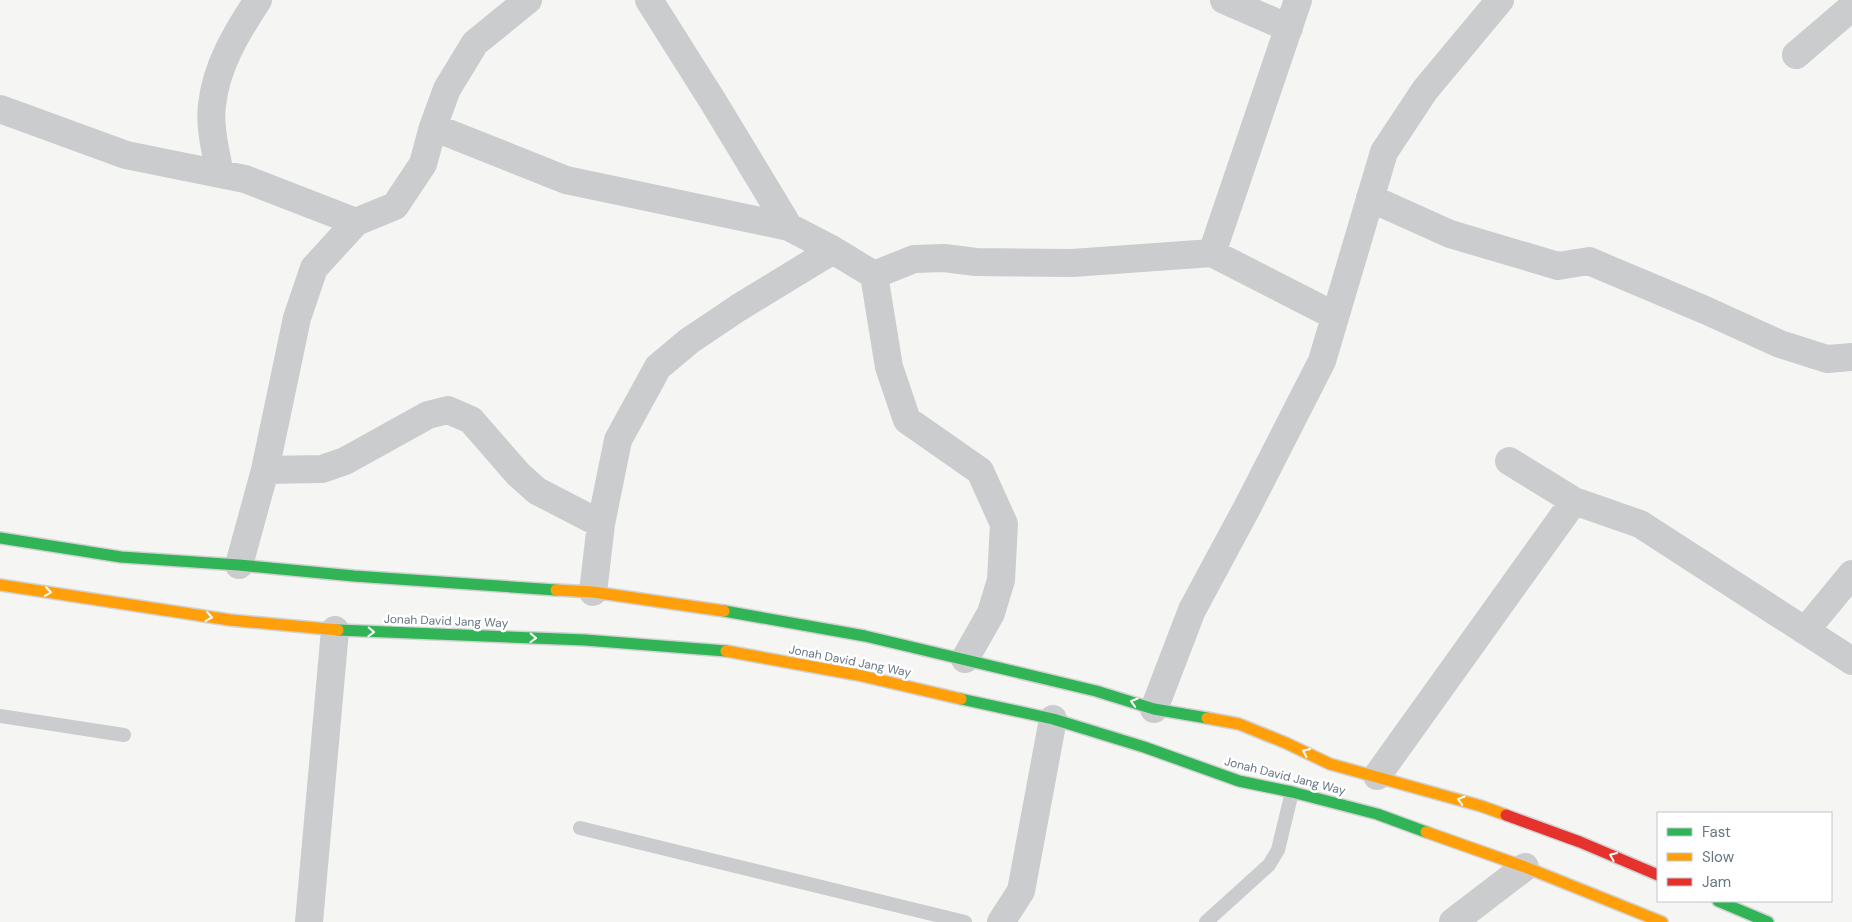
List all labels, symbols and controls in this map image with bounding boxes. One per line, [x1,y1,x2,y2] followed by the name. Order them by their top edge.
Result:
[44,587,53,597] one-way arrow
[205,611,213,622] one-way arrow
[384,611,509,631] street label: Jonah David Jang Way
[367,626,375,637] one-way arrow
[529,633,537,644] one-way arrow
[787,641,913,681] street label: Jonah David Jang Way
[1130,698,1139,708] one-way arrow
[1302,748,1311,758] one-way arrow
[1223,753,1348,799] street label: Jonah David Jang Way
[1457,796,1466,806] one-way arrow
[1657,812,1832,902] legend
[1702,822,1731,842] text: Fast
[1702,847,1735,867] text: Slow
[1609,852,1618,863] one-way arrow
[1702,872,1731,892] text: Jam

